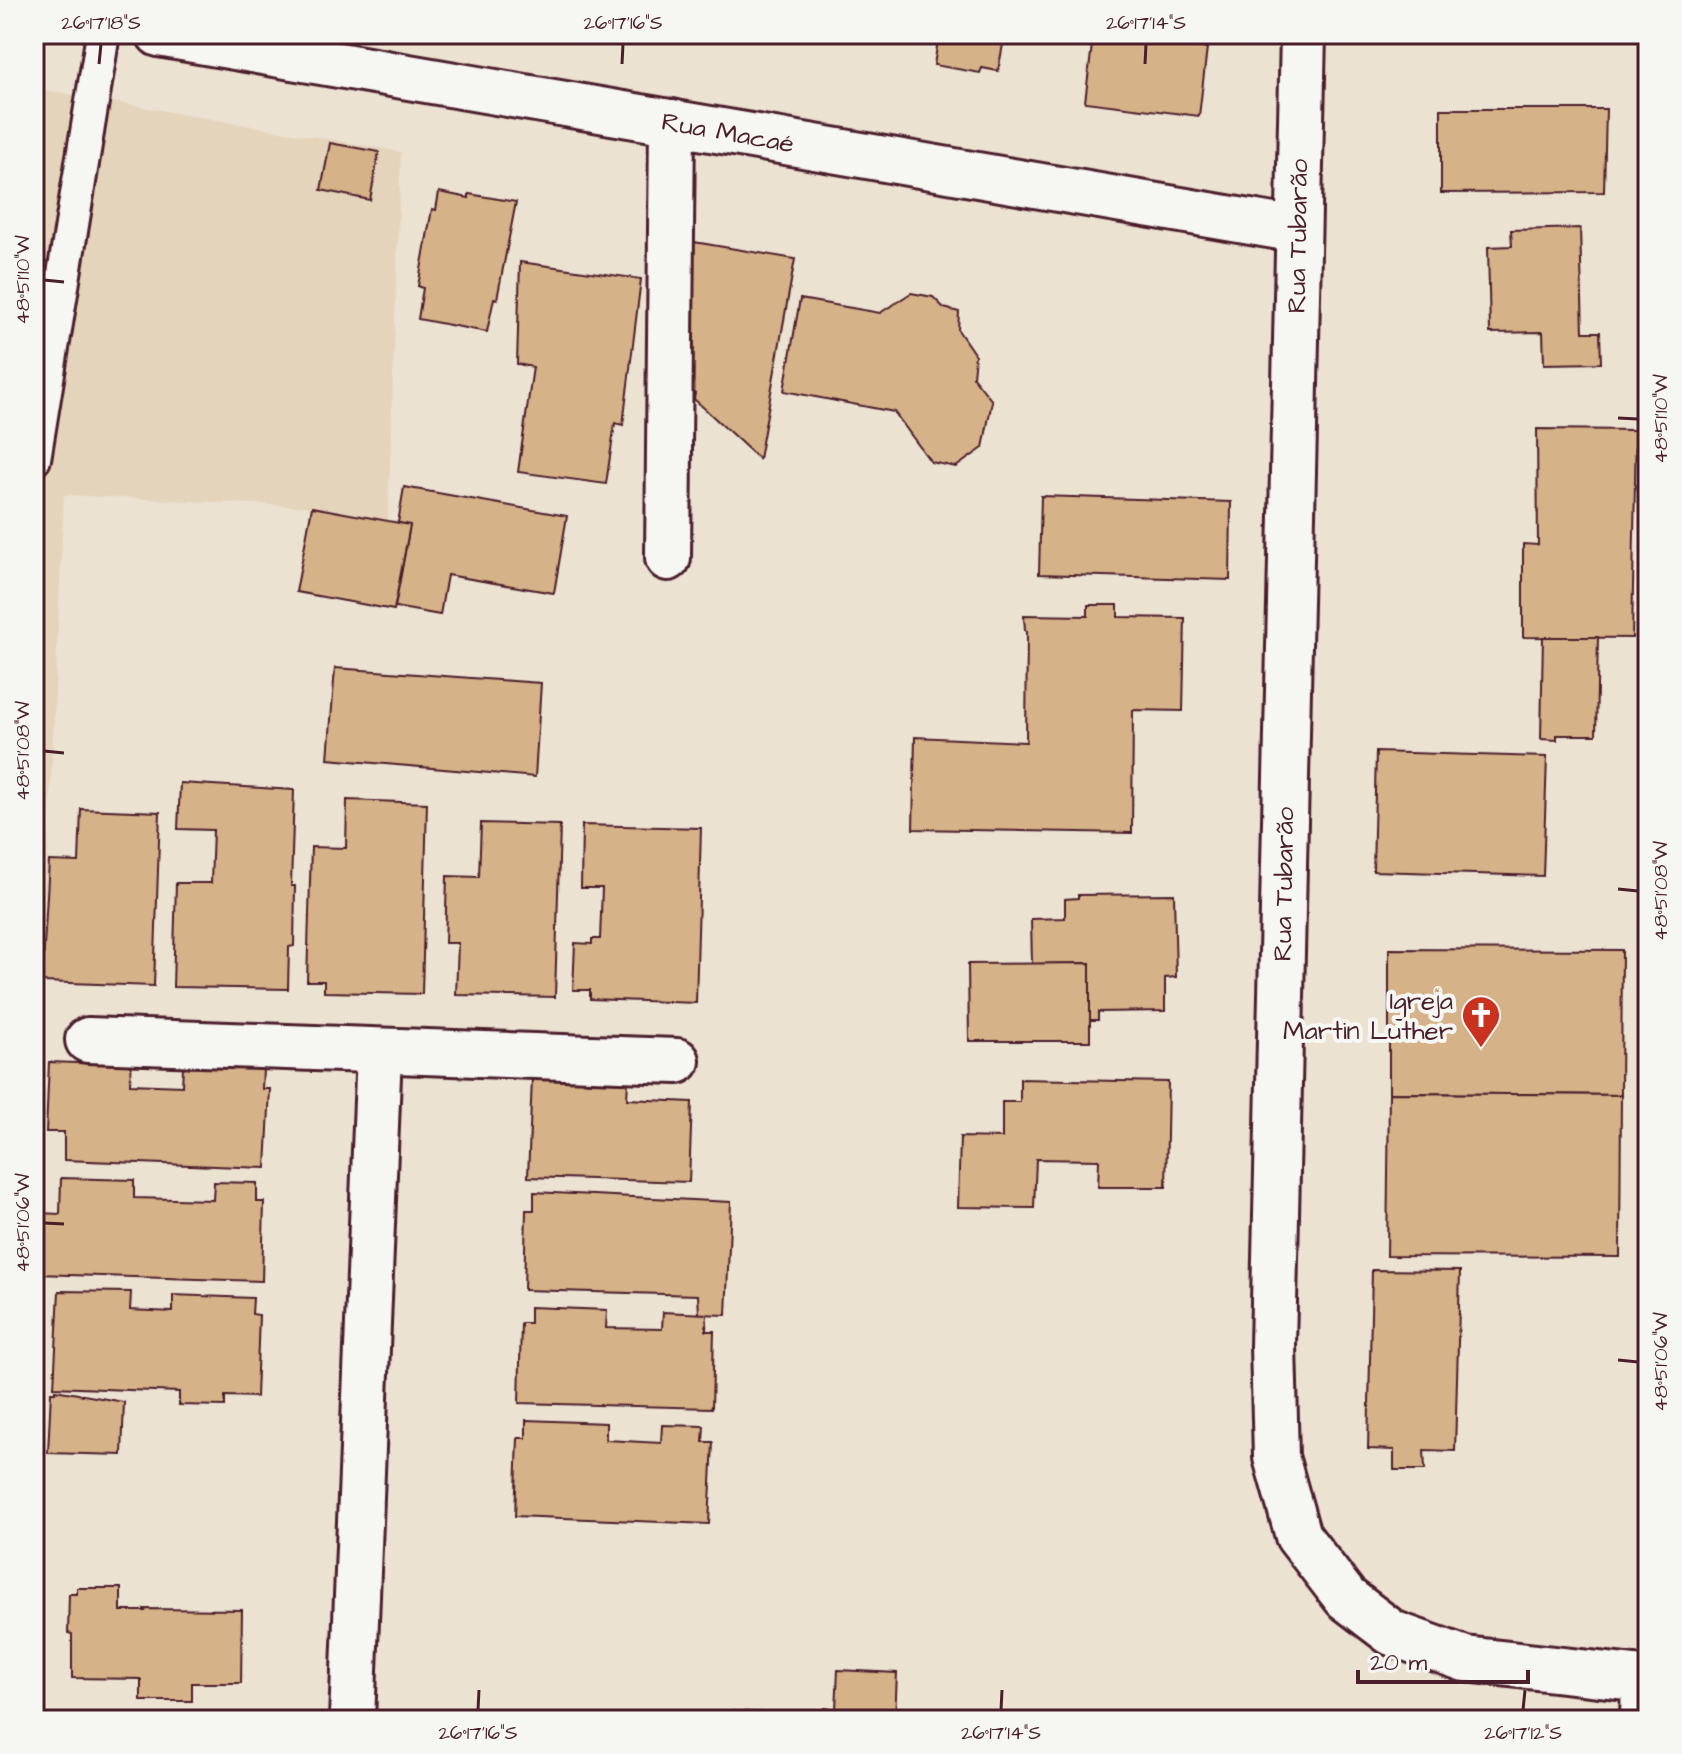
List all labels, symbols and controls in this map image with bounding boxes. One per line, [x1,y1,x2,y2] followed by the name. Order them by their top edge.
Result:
[61,9,141,37] text: 26°17'18"S
[583,9,663,37] text: 26°17'16"S
[1106,9,1186,37] text: 26°17'14"S
[659,104,797,162] street label: Rua Macaé
[1279,158,1317,314] street label: Rua Tubarão
[9,235,37,325] text: 48°51'10"W
[1647,374,1675,464] text: 48°51'10"W
[9,701,37,801] text: 48°51'08"W
[1265,806,1303,962] street label: Rua Tubarão
[1647,841,1675,941] text: 48°51'08"W
[1283,983,1453,1049] place label: Igreja Martin Luther
[1460,994,1502,1049] church icon: Igreja Martin Luther
[9,1173,37,1273] text: 48°51'06"W
[1647,1312,1675,1412] text: 48°51'06"W
[1358,1634,1528,1684] scale bar
[1370,1646,1427,1680] text: 20 m
[438,1719,518,1747] text: 26°17'16"S
[961,1719,1041,1747] text: 26°17'14"S
[1484,1719,1562,1747] text: 26°17'12"S

